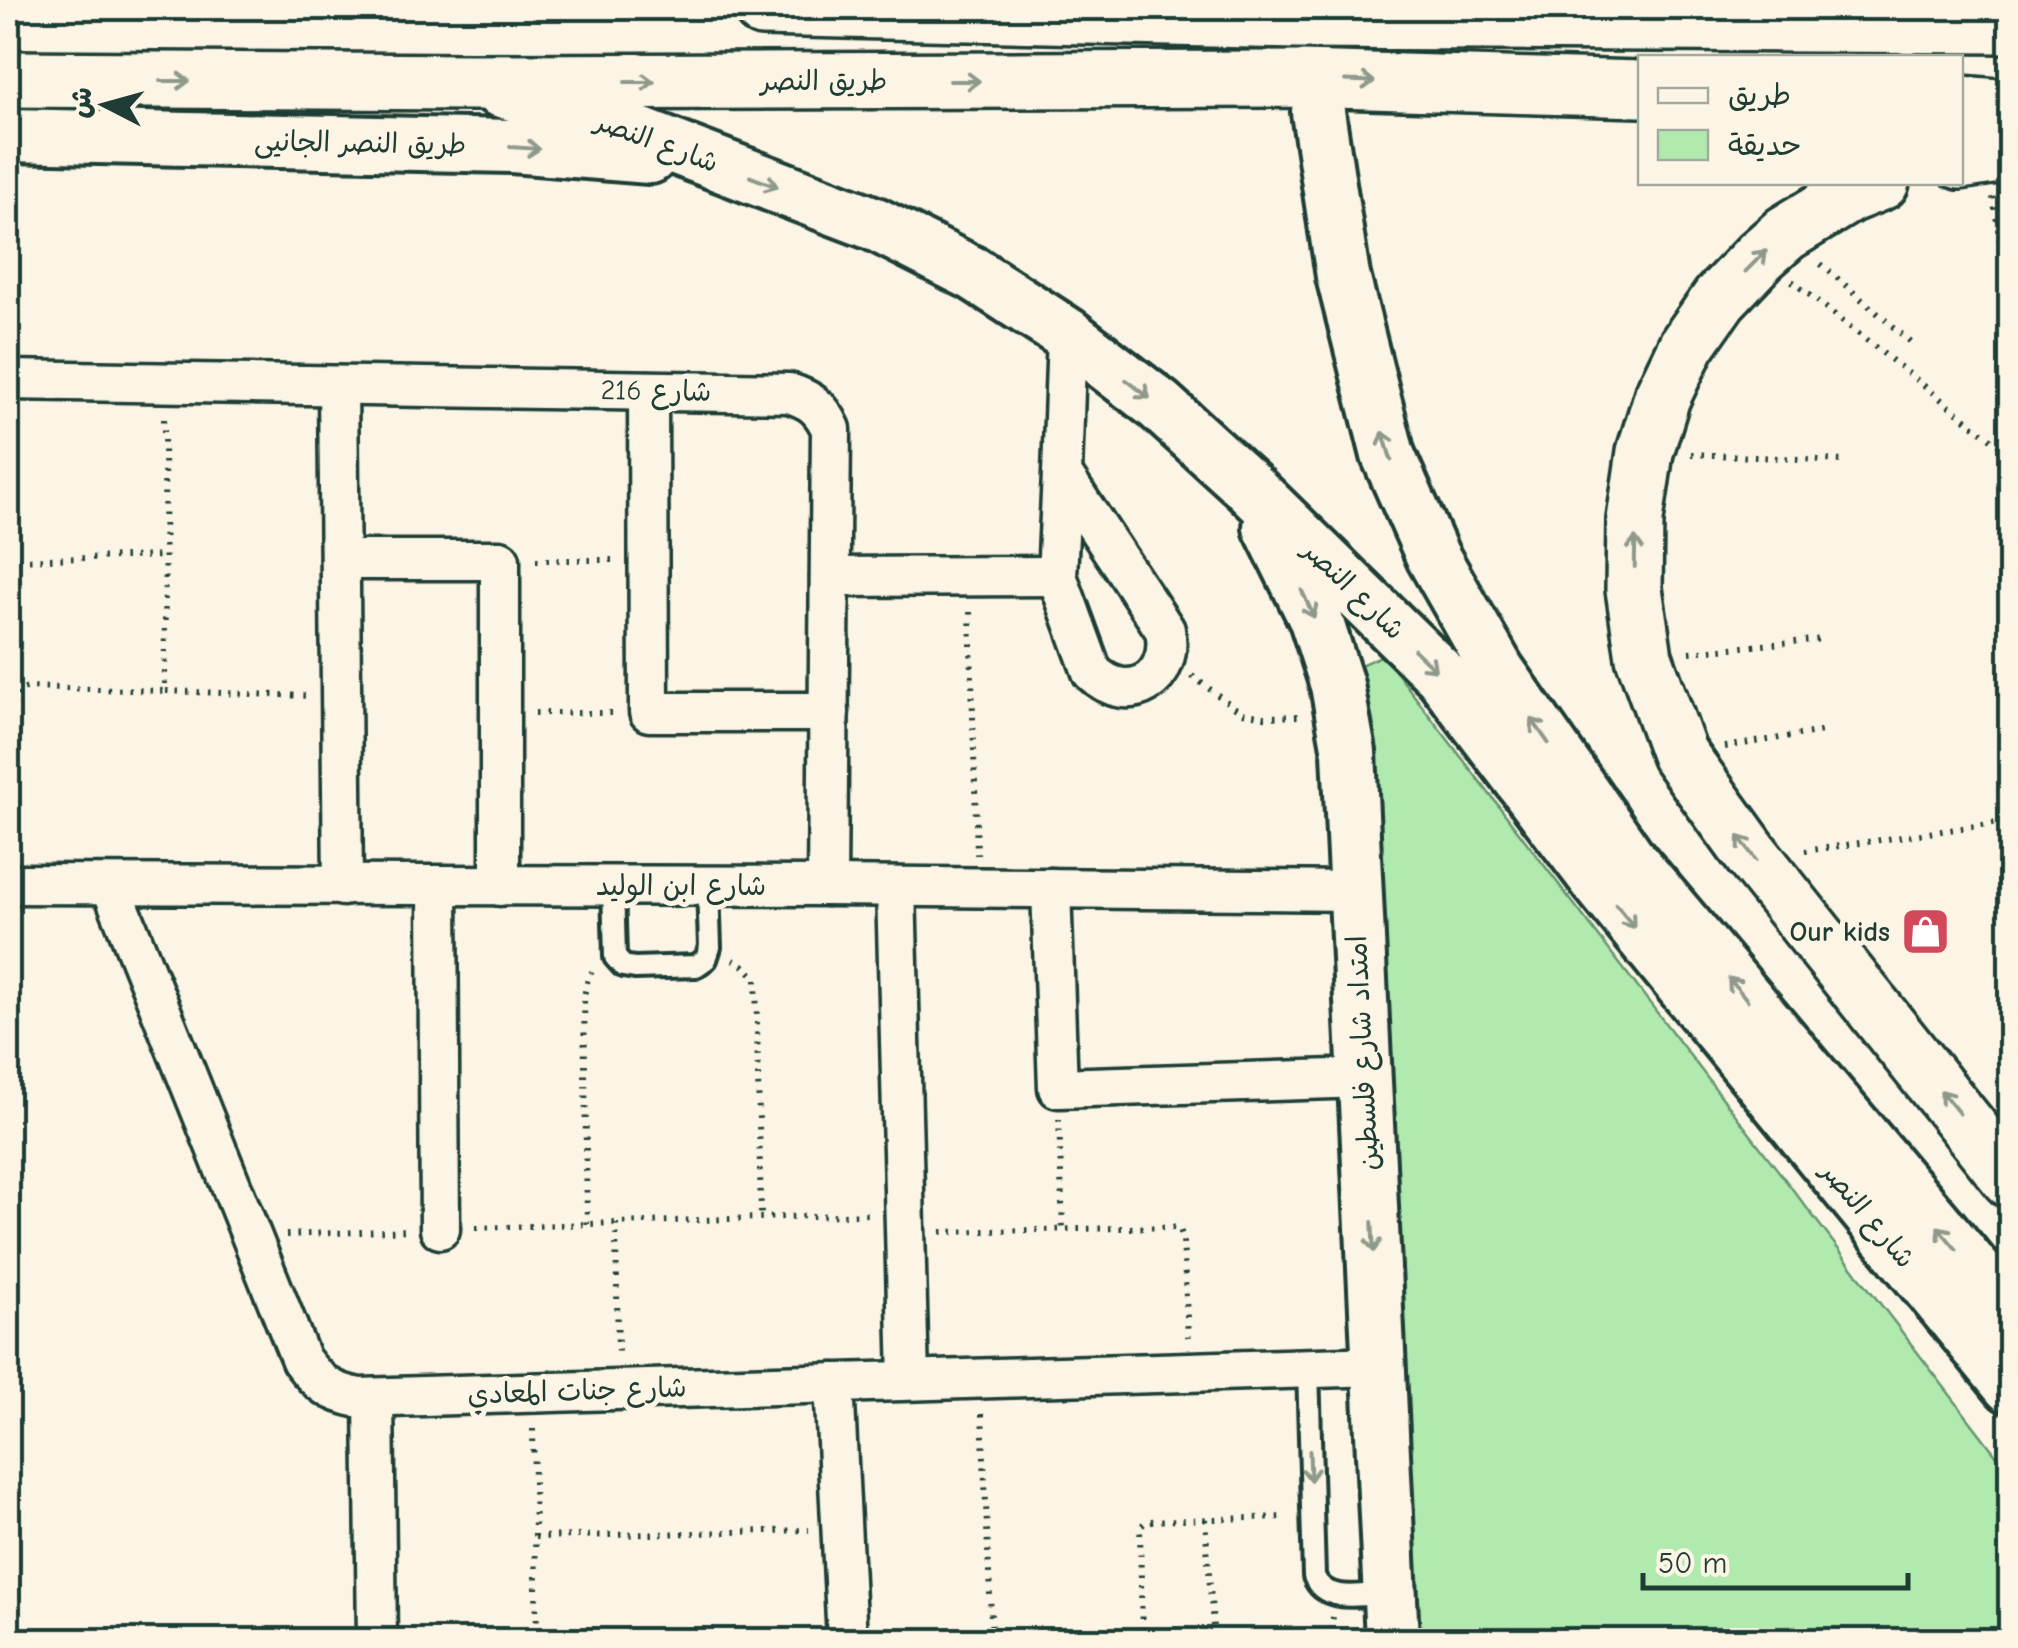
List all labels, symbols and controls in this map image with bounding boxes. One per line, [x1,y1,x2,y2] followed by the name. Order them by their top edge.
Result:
[55,55,155,155] north arrow
[1638,55,1963,185] legend
[759,65,887,97] street label: طريق النصر
[948,71,980,90] one-way arrow
[1343,71,1375,90] one-way arrow
[158,72,190,90] one-way arrow
[622,72,655,92] one-way arrow
[1728,78,1791,113] text: طريق
[64,85,99,119] text: ش
[588,104,723,182] street label: شارع النصر
[254,125,466,162] street label: طريق النصر الجانيى
[1728,128,1802,163] text: حديقة
[508,138,540,157] one-way arrow
[748,174,779,192] one-way arrow
[1743,249,1767,273] one-way arrow
[600,374,712,411] street label: شارع 216
[1124,378,1151,399] one-way arrow
[1377,431,1395,463] one-way arrow
[1293,533,1411,648] street label: شارع النصر
[1625,537,1644,569] one-way arrow
[1300,588,1319,618] one-way arrow
[1413,648,1437,672] one-way arrow
[1530,718,1551,746] one-way arrow
[1737,835,1758,862] one-way arrow
[596,870,766,905] street label: شارع ابن الوليد
[1614,902,1636,928] one-way arrow
[1899,906,1951,958] shop icon: Our kids
[1789,916,1890,948] place label: Our kids
[1341,934,1388,1171] street label: امتداد شارع فلسطين
[1727,977,1749,1003] one-way arrow
[1939,1090,1961,1116] one-way arrow
[1811,1154,1921,1276] street label: شارع النصر
[1363,1220,1382,1252] one-way arrow
[1937,1225,1959,1251] one-way arrow
[467,1371,687,1415] street label: شارع جنات المعادي
[1301,1449,1320,1481] one-way arrow
[1643,1528,1908,1590] scale bar
[1658,1546,1727,1581] text: 50 m

